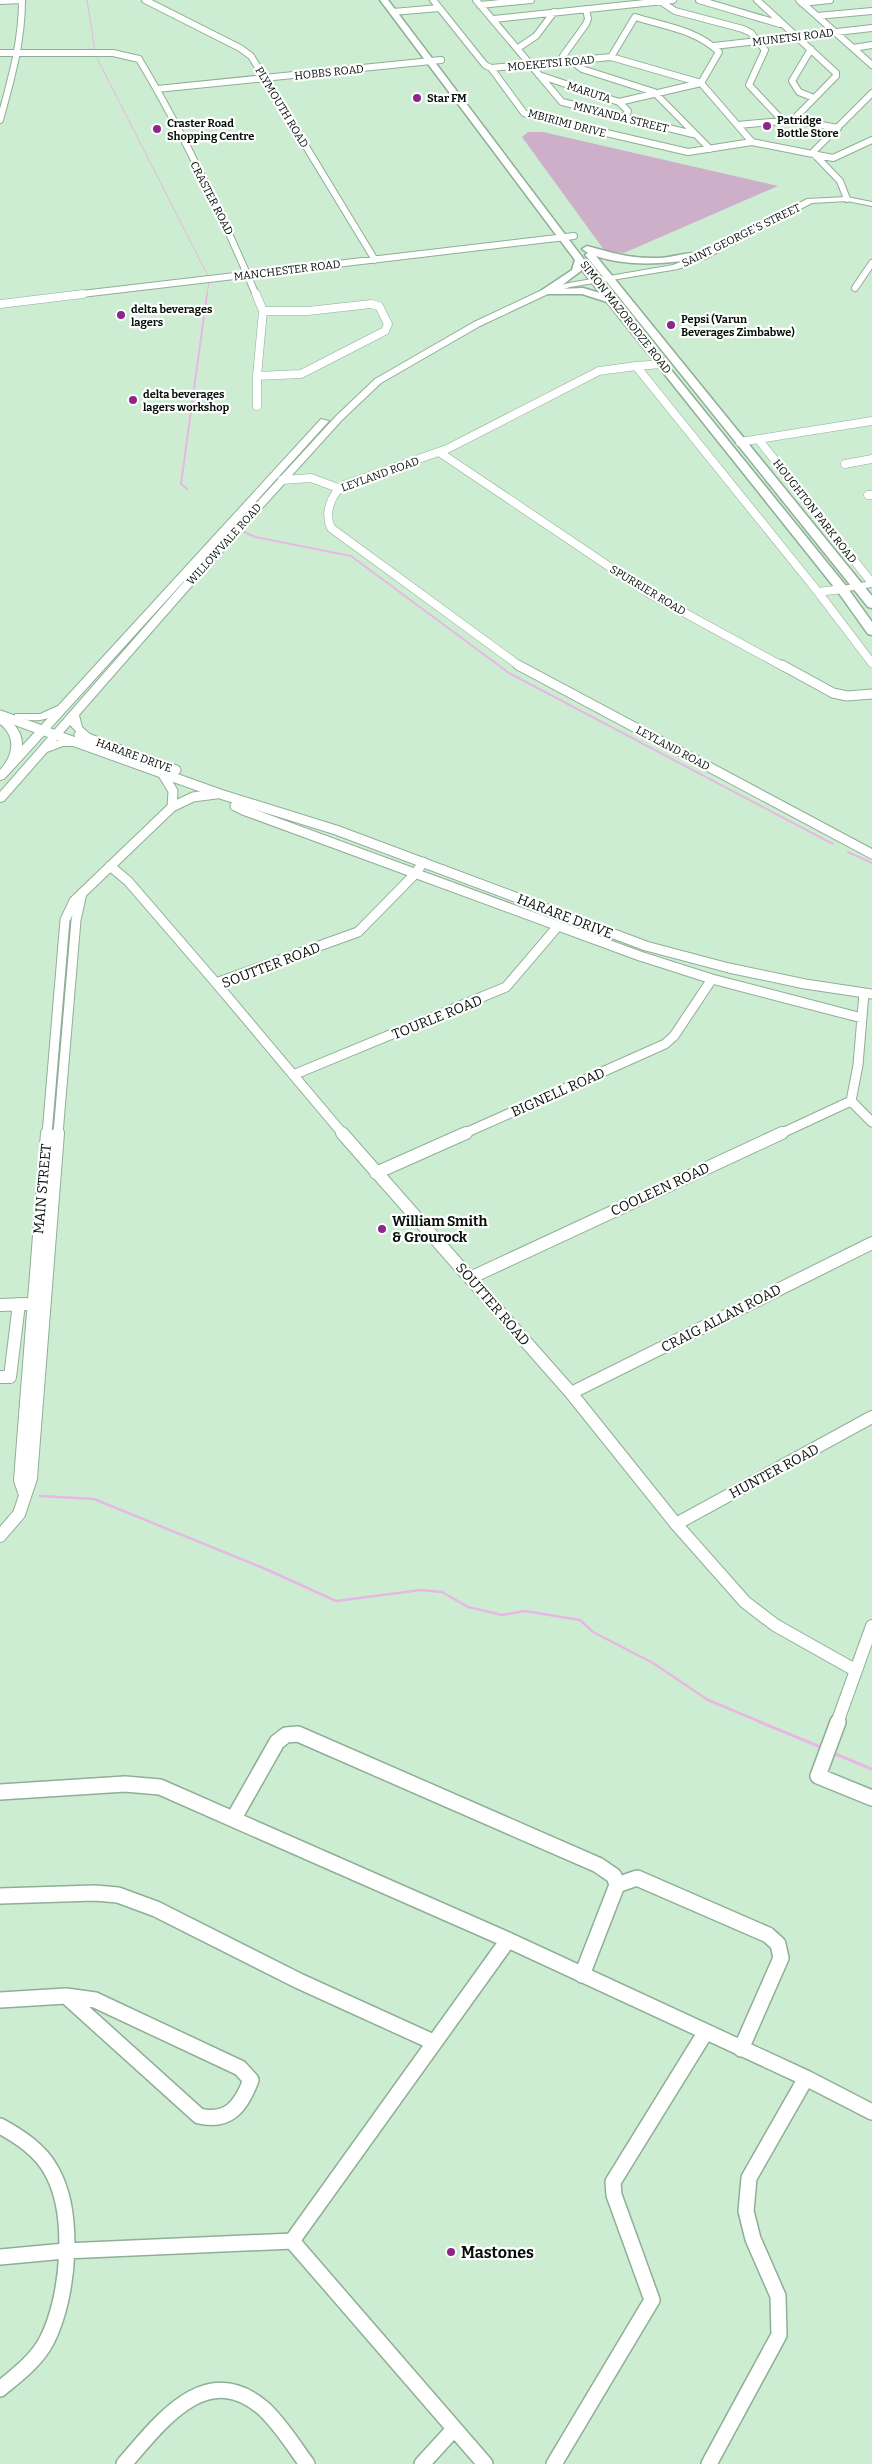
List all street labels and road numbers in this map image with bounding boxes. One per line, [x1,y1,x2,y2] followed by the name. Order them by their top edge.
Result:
[752,26,835,49] street label: MUNETSI ROAD
[507,53,595,74] street label: MOEKETSI ROAD
[294,62,365,83] street label: HOBBS ROAD
[252,65,311,150] street label: PLYMOUTH ROAD
[565,79,613,106] street label: MARUTA
[572,99,670,136] street label: MNYANDA STREET
[526,107,608,140] street label: MBIRIMI DRIVE
[187,159,236,237] street label: CRASTER ROAD
[680,201,803,270] street label: SAINT GEORGE'S STREET
[233,257,341,283] street label: MANCHESTER ROAD
[577,258,674,376] street label: SIMON MAZORODZE ROAD
[339,454,421,495] street label: LEYLAND ROAD
[770,457,859,566] street label: HOUGHTON PARK ROAD
[184,501,264,588] street label: WILLOWVALE ROAD
[608,563,688,618] street label: SPURRIER ROAD
[634,723,712,773] street label: LEYLAND ROAD
[94,736,174,775] street label: HARARE DRIVE
[514,890,615,943] street label: HARARE DRIVE
[219,939,323,992] street label: SOUTTER ROAD
[390,992,485,1043] street label: TOURLE ROAD
[509,1064,608,1121] street label: BIGNELL ROAD
[30,1143,55,1235] street label: MAIN STREET
[608,1159,712,1220] street label: COOLEEN ROAD
[452,1259,533,1349] street label: SOUTTER ROAD
[658,1281,784,1356] street label: CRAIG ALLAN ROAD
[726,1441,822,1502] street label: HUNTER ROAD

